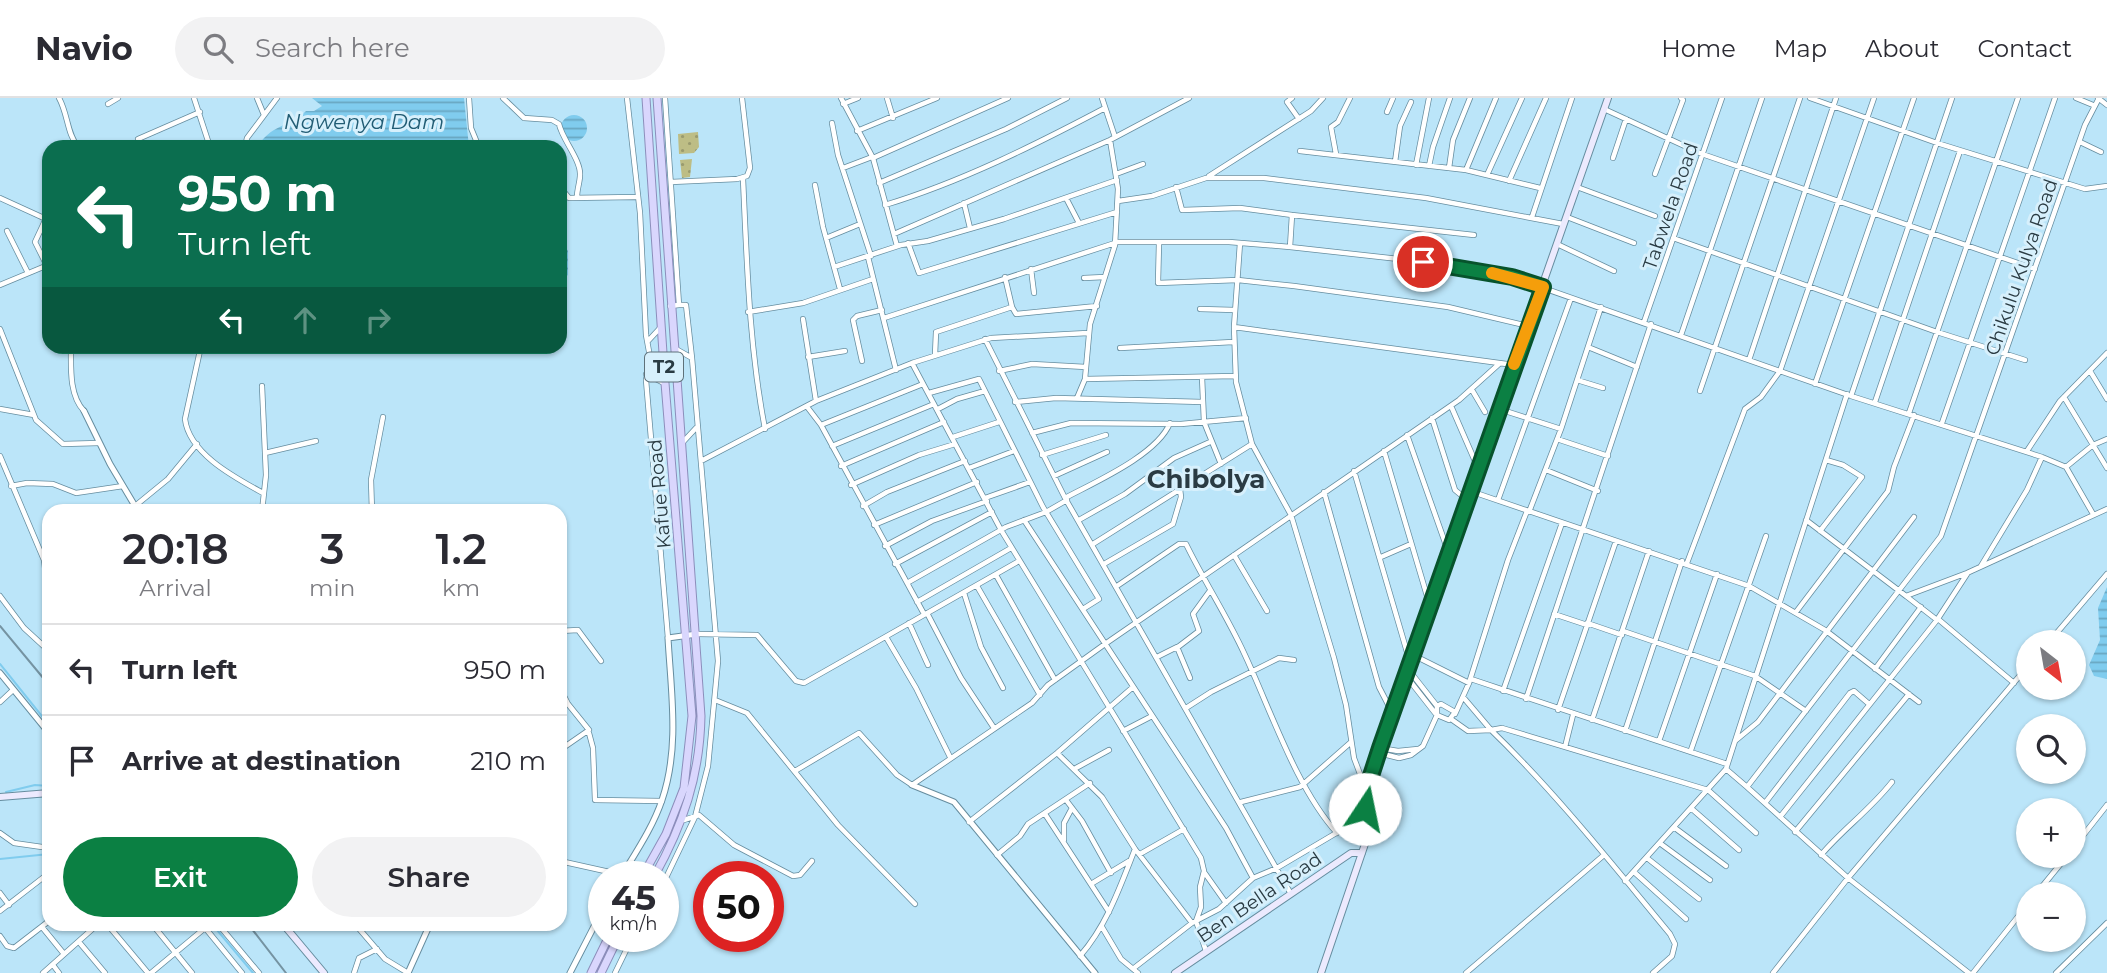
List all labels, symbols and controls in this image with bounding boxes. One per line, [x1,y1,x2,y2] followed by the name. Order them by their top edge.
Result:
[175,17,665,80] search box
[35,28,133,68] text: Navio
[199,29,237,67] icon: search
[255,32,410,64] text: Search here
[1661,34,1736,63] text: Home
[1774,34,1827,63] text: Map
[1865,34,1939,63] text: About
[1977,34,2072,63] text: Contact
[284,109,444,134] water label: Ngwenya Dam
[1638,140,1703,273] street label: Tabwela Road
[178,164,337,223] text: 950 m
[63,168,154,259] icon: left
[1980,176,2062,358] street label: Chikulu Kulya Road
[178,224,312,263] text: Turn left
[1393,232,1453,292] pin
[1404,243,1442,281] icon: arrive
[213,301,251,339] icon: left
[286,301,324,339] icon: ahead
[359,301,397,339] icon: right
[645,353,683,382] road number: T2
[643,438,676,550] street label: Kafue Road
[1147,463,1265,495] district label: Chibolya
[122,523,229,575] text: 20:18
[320,523,344,575] text: 3
[436,523,487,575] text: 1.2
[139,574,212,602] text: Arrival
[309,574,355,602] text: min
[442,574,480,602] text: km
[2016,630,2086,700] north arrow
[2016,630,2086,952] map controls
[63,651,101,689] icon: left
[122,654,238,686] text: Turn left
[464,654,546,686] text: 950 m
[2016,714,2086,784] button: search
[63,742,101,780] icon: arrive
[122,745,401,777] text: Arrive at destination
[470,745,546,777] text: 210 m
[1328,772,1402,846] position arrow
[2016,798,2086,868] button: +
[63,837,298,917] button: Exit
[312,837,546,917] button: Share
[1193,847,1326,948] street label: Ben Bella Road
[693,861,784,952] speed limit sign: 50
[611,876,656,919] text: 45
[2016,882,2086,952] button: −
[609,913,658,935] text: km/h

